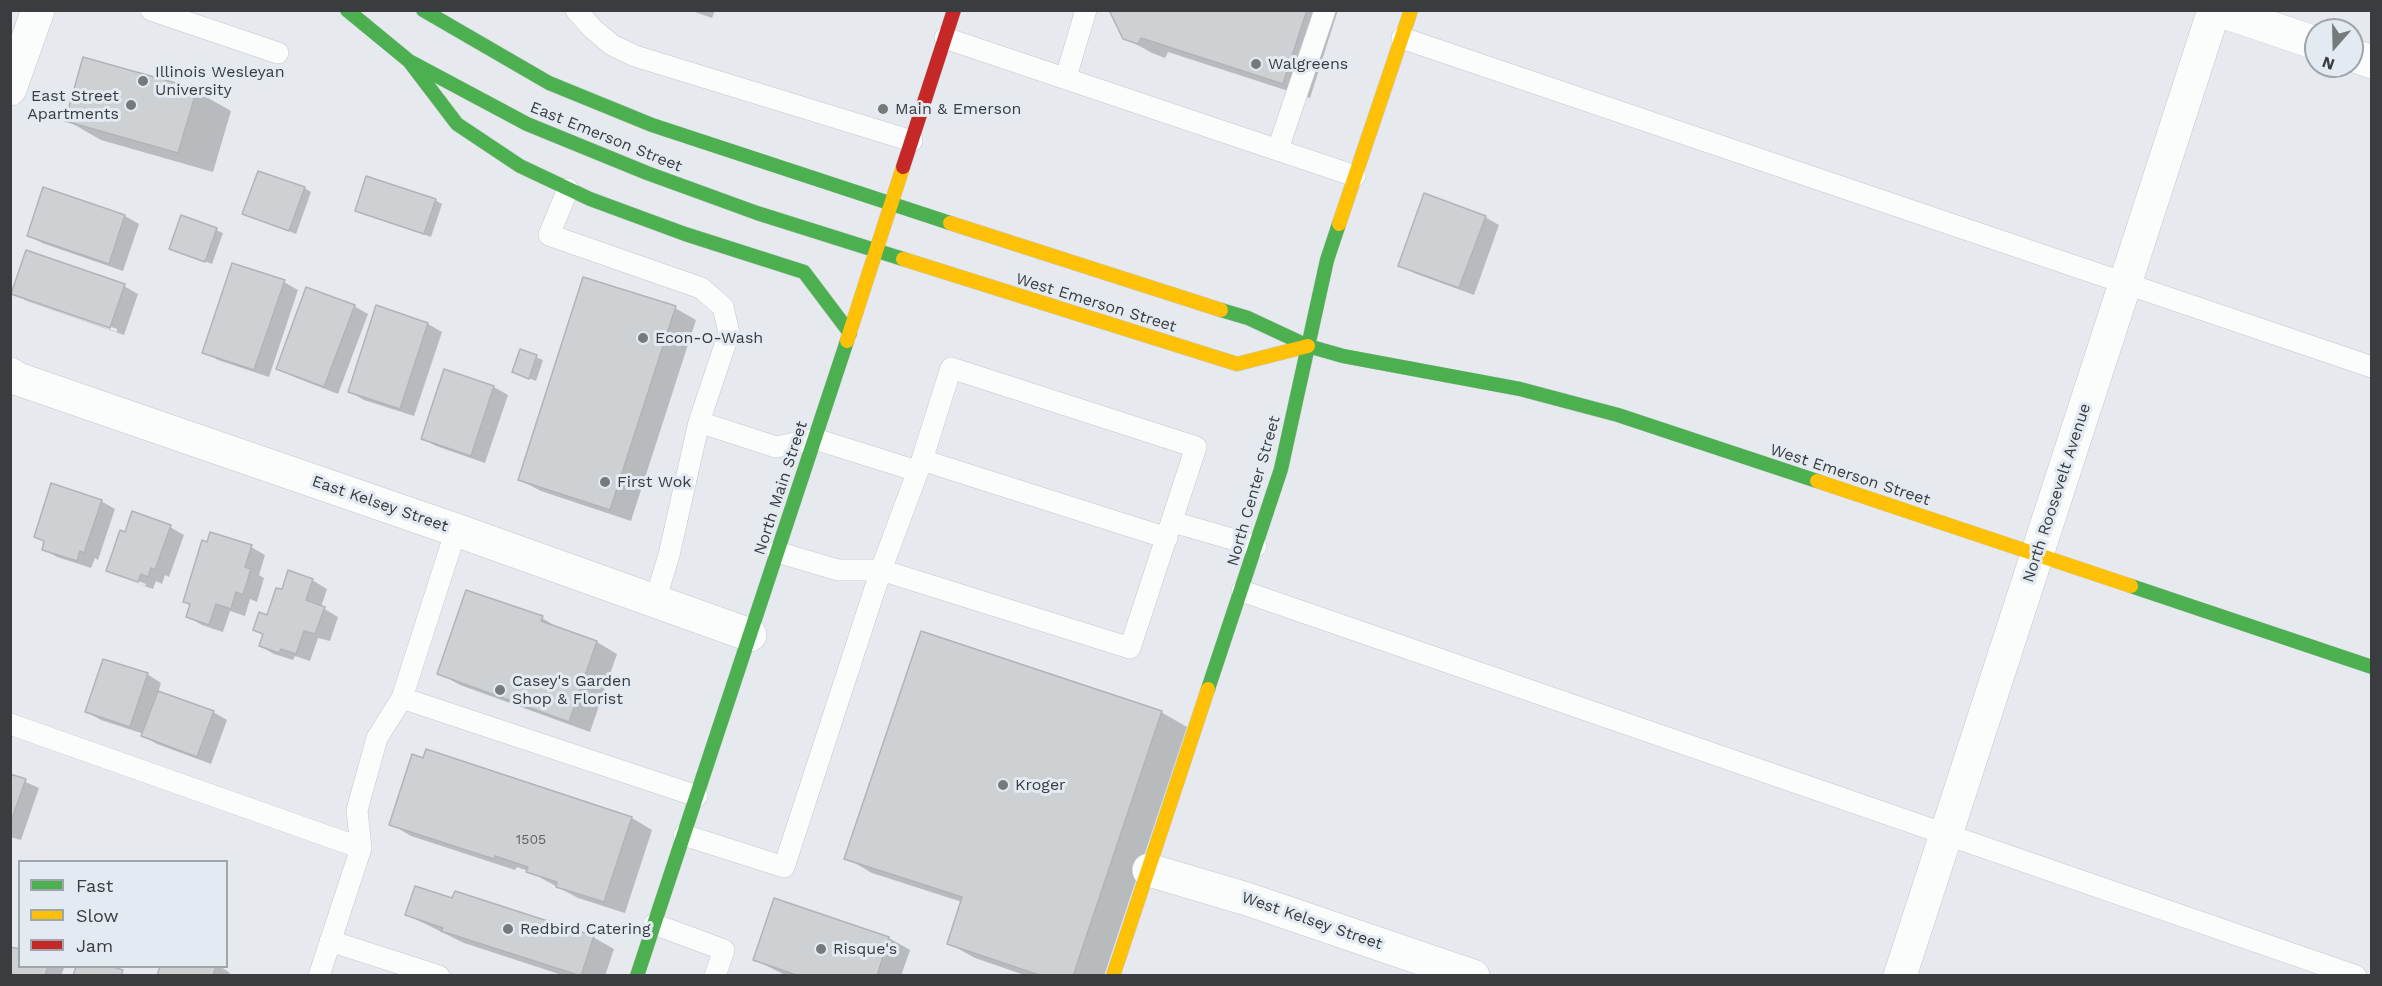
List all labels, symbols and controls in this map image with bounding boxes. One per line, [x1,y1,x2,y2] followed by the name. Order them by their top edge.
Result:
[2304,18,2364,78] north arrow
[2320,53,2337,74] text: N
[1268,54,1348,74] place label: Walgreens
[1249,57,1263,71] marker: Walgreens
[155,62,285,100] place label: Illinois Wesleyan University
[136,74,150,88] marker: Illinois Wesleyan University
[27,86,119,124] place label: East Street Apartments
[124,98,138,112] marker: East Street Apartments
[527,98,685,176] street label: East Emerson Street
[895,99,1021,119] place label: Main & Emerson
[876,102,890,116] marker: Main & Emerson
[1013,269,1179,337] street label: West Emerson Street
[655,328,763,348] place label: Econ-O-Wash
[636,331,650,345] marker: Econ-O-Wash
[2019,401,2095,585] street label: North Roosevelt Avenue
[1223,414,1285,568] street label: North Center Street
[750,419,812,557] street label: North Main Street
[1768,440,1932,510] street label: West Emerson Street
[309,472,451,536] street label: East Kelsey Street
[617,472,691,492] place label: First Wok
[598,475,612,489] marker: First Wok
[512,671,631,709] place label: Casey's Garden Shop & Florist
[493,683,507,697] marker: Casey's Garden Shop & Florist
[1015,775,1066,795] place label: Kroger
[996,778,1010,792] marker: Kroger
[516,832,546,848] house number: 1505
[18,860,228,968] legend
[76,875,113,896] text: Fast
[1239,888,1385,954] street label: West Kelsey Street
[76,905,119,926] text: Slow
[520,919,651,939] place label: Redbird Catering
[501,922,515,936] marker: Redbird Catering
[76,935,113,956] text: Jam
[833,939,897,959] place label: Risque's
[814,942,828,956] marker: Risque's

